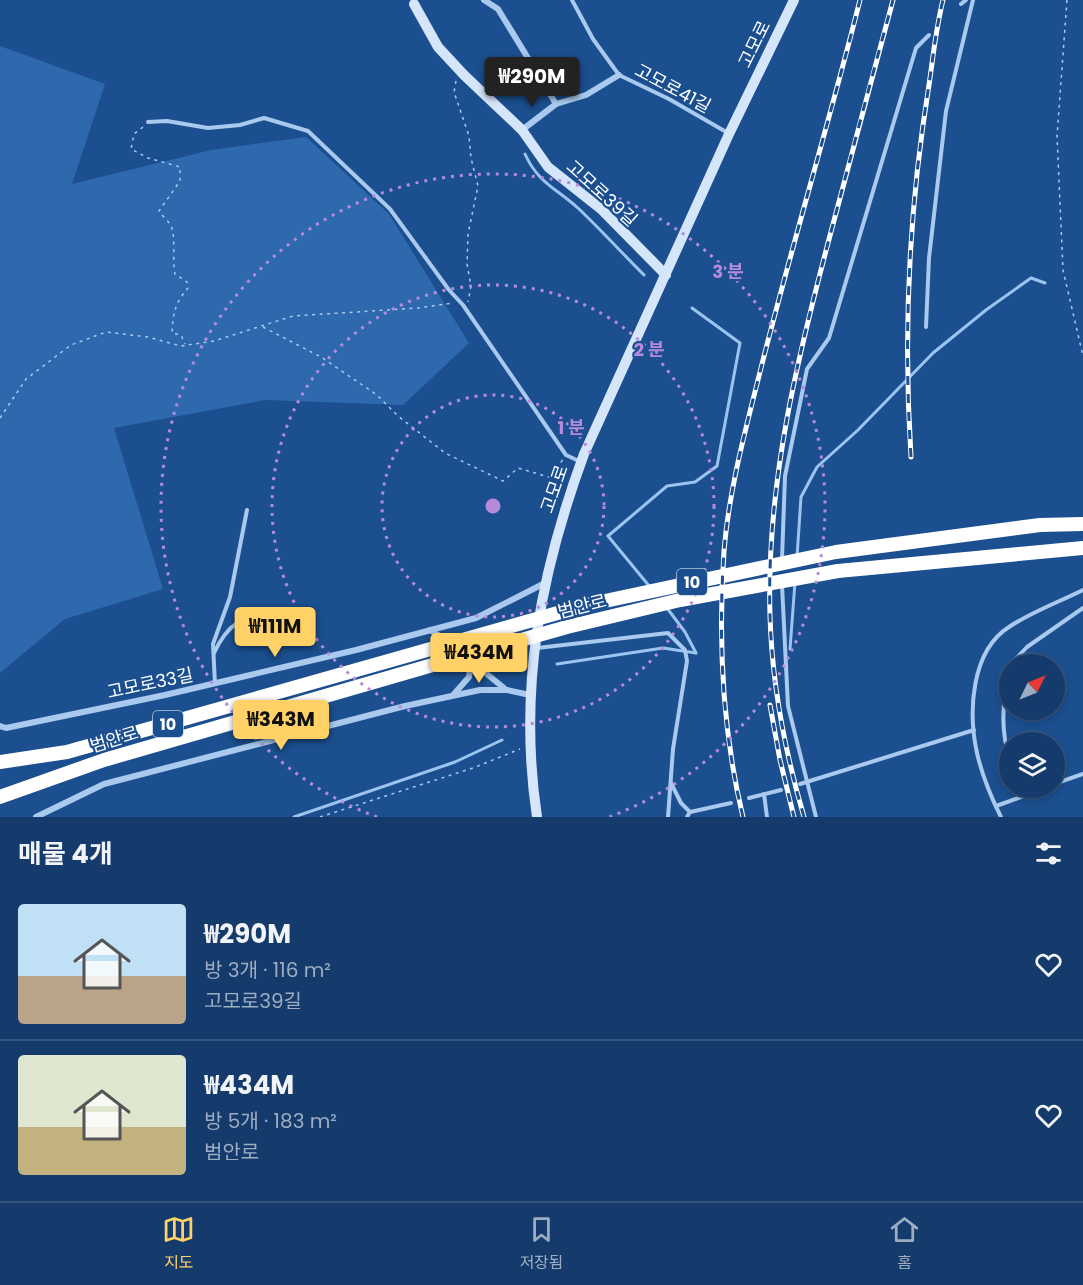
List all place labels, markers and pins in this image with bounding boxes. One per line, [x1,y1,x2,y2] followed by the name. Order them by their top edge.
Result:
[490,57,574,108] pin: ₩290M
[483,496,503,516] centre of rings
[233,607,317,658] pin: ₩111M
[437,633,521,684] pin: ₩434M
[239,700,323,751] pin: ₩343M

